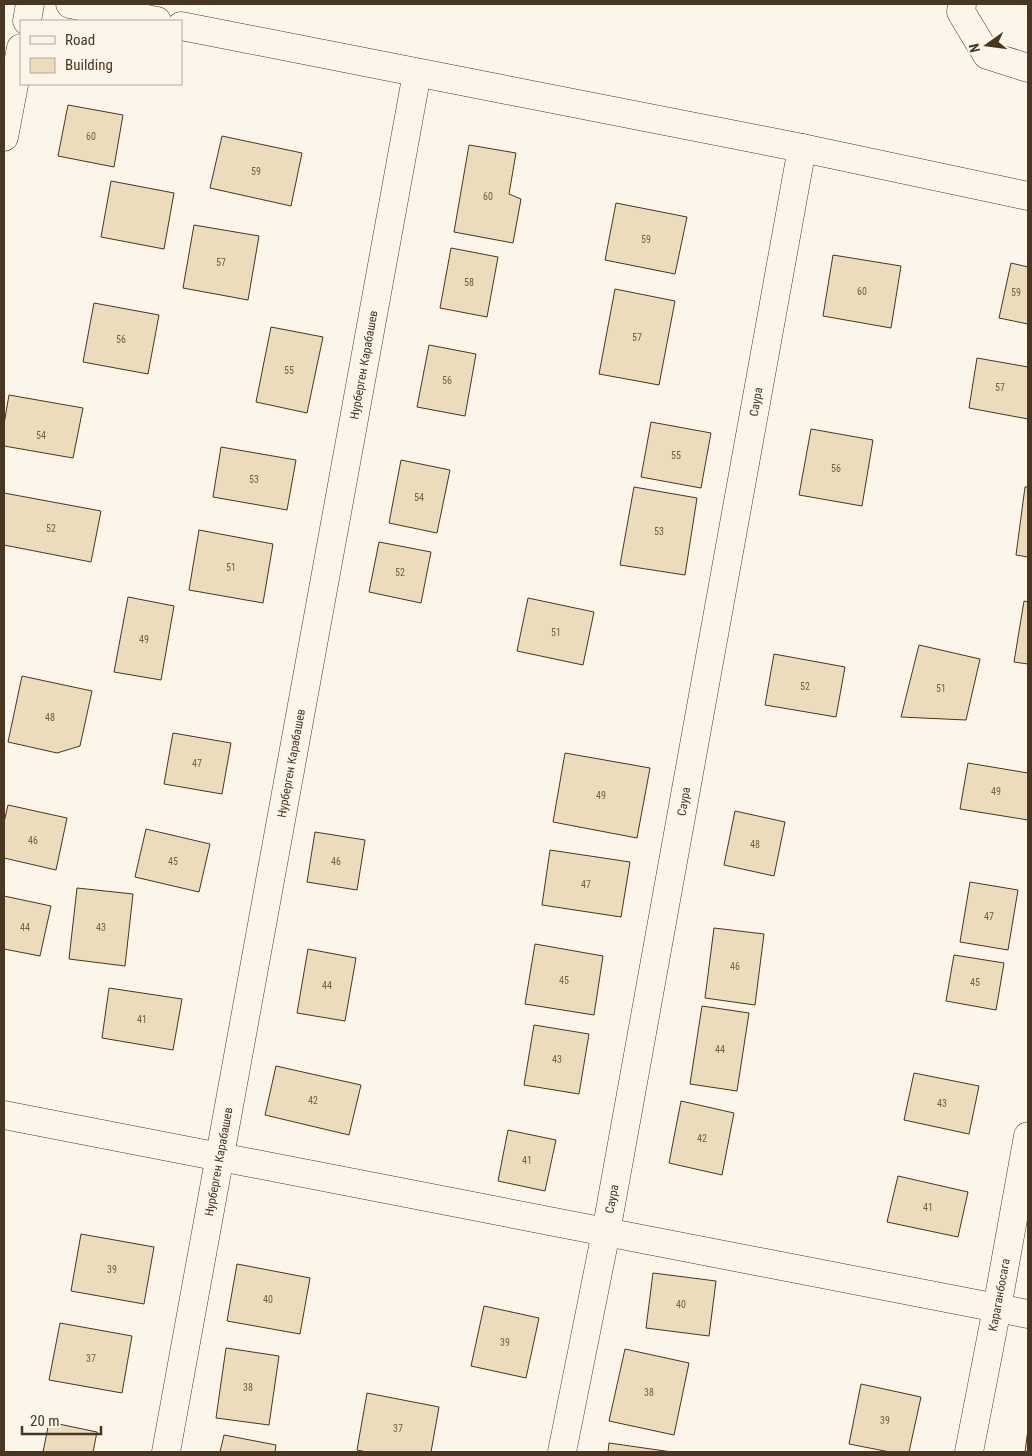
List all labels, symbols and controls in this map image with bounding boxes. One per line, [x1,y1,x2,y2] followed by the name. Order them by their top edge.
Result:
[20,20,182,85] legend
[962,20,1012,70] north arrow
[65,31,95,49] text: Road
[966,42,983,54] text: N
[65,56,113,74] text: Building
[86,131,96,142] house number: 60
[251,166,261,177] house number: 59
[483,191,493,202] house number: 60
[641,234,651,245] house number: 59
[216,257,226,268] house number: 57
[464,277,474,288] house number: 58
[857,286,867,297] house number: 60
[1011,287,1021,298] house number: 59
[347,309,381,420] street label: Нурберген Карабашев
[632,332,642,343] house number: 57
[116,334,126,345] house number: 56
[284,365,294,376] house number: 55
[442,375,452,386] house number: 56
[995,382,1005,393] house number: 57
[747,386,766,417] street label: Саура
[36,430,46,441] house number: 54
[671,450,681,461] house number: 55
[831,463,841,474] house number: 56
[249,474,259,485] house number: 53
[414,492,424,503] house number: 54
[46,523,56,534] house number: 52
[654,526,664,537] house number: 53
[226,562,236,573] house number: 51
[395,567,405,578] house number: 52
[551,627,561,638] house number: 51
[139,634,149,645] house number: 49
[800,681,810,692] house number: 52
[936,683,946,694] house number: 51
[275,708,308,819] street label: Нурберген Карабашев
[45,712,55,723] house number: 48
[192,758,202,769] house number: 47
[674,786,693,817] street label: Саура
[991,786,1001,797] house number: 49
[596,790,606,801] house number: 49
[28,835,38,846] house number: 46
[750,839,760,850] house number: 48
[168,856,178,867] house number: 45
[331,856,341,867] house number: 46
[581,879,591,890] house number: 47
[984,911,994,922] house number: 47
[20,922,30,933] house number: 44
[96,922,106,933] house number: 43
[730,961,740,972] house number: 46
[559,975,569,986] house number: 45
[970,977,980,988] house number: 45
[322,980,332,991] house number: 44
[137,1014,147,1025] house number: 41
[715,1044,725,1055] house number: 44
[552,1054,562,1065] house number: 43
[308,1095,318,1106] house number: 42
[937,1098,947,1109] house number: 43
[202,1106,236,1217] street label: Нурберген Карабашев
[697,1133,707,1144] house number: 42
[522,1155,532,1166] house number: 41
[603,1183,622,1214] street label: Саура
[923,1202,933,1213] house number: 41
[986,1257,1013,1333] street label: Караганбосага
[107,1264,117,1275] house number: 39
[263,1294,273,1305] house number: 40
[676,1299,686,1310] house number: 40
[500,1337,510,1348] house number: 39
[86,1353,96,1364] house number: 37
[243,1382,253,1393] house number: 38
[644,1387,654,1398] house number: 38
[22,1404,101,1436] scale bar
[30,1412,60,1430] text: 20 m
[880,1415,890,1426] house number: 39
[393,1423,403,1434] house number: 37

